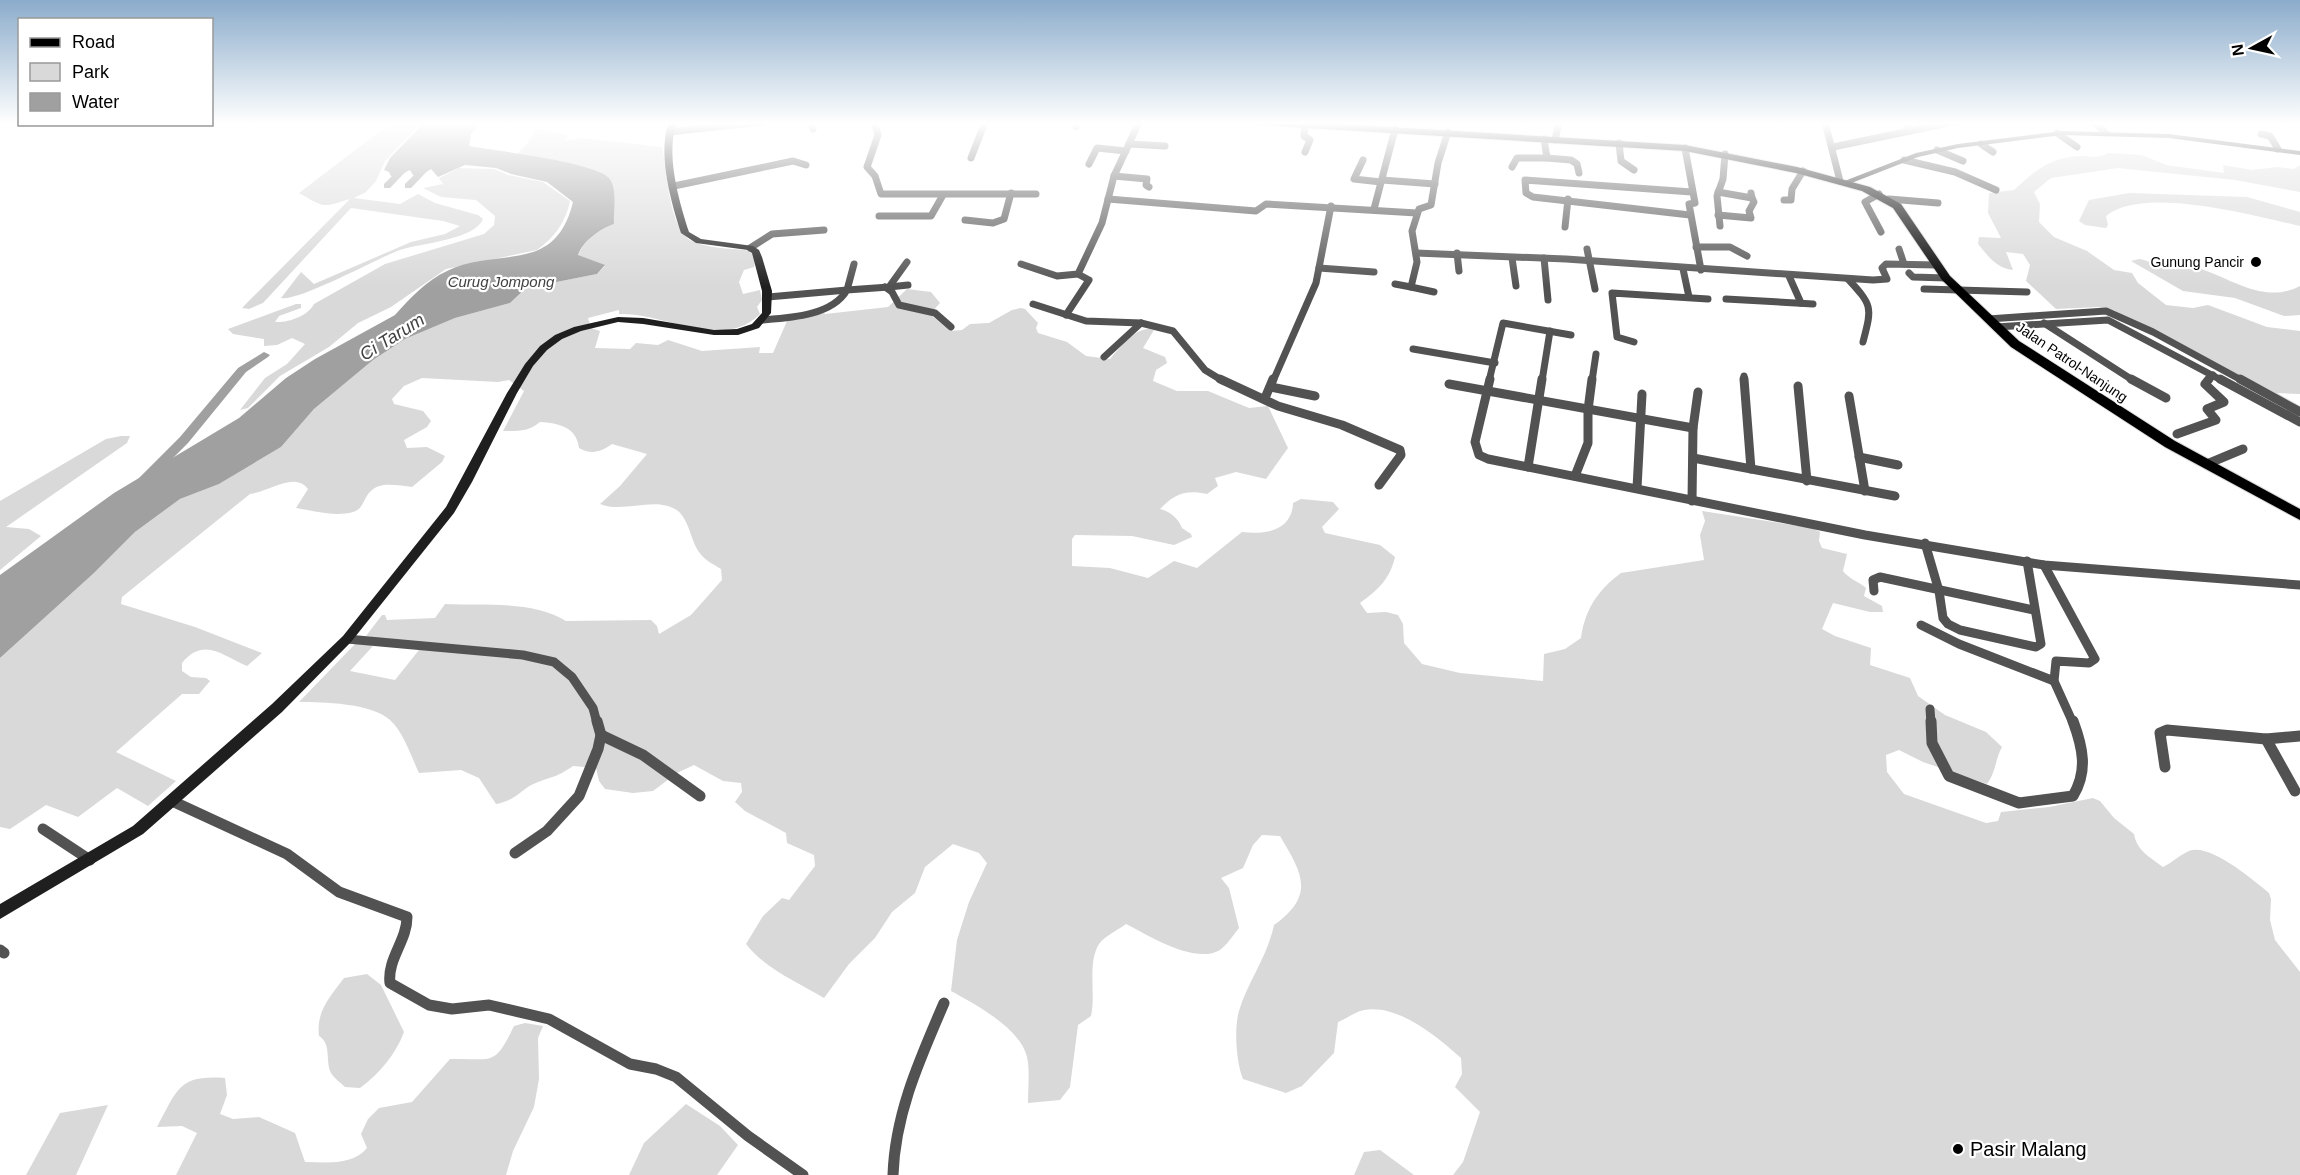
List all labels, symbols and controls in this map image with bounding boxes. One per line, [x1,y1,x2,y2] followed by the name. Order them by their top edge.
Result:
[18,18,213,126] legend
[2222,18,2282,78] north arrow
[72,32,115,52] text: Road
[2228,43,2247,57] text: N
[72,62,110,82] text: Park
[72,92,119,112] text: Water
[2151,254,2244,270] place label: Gunung Pancir
[2249,255,2263,269] marker: Gunung Pancir
[448,273,555,290] water label: Curug Jompong
[356,309,428,365] water label: Ci Tarum
[2013,319,2131,405] street label: Jalan Patrol-Nanjung
[1970,1138,2087,1160] place label: Pasir Malang
[1951,1142,1965,1156] marker: Pasir Malang

